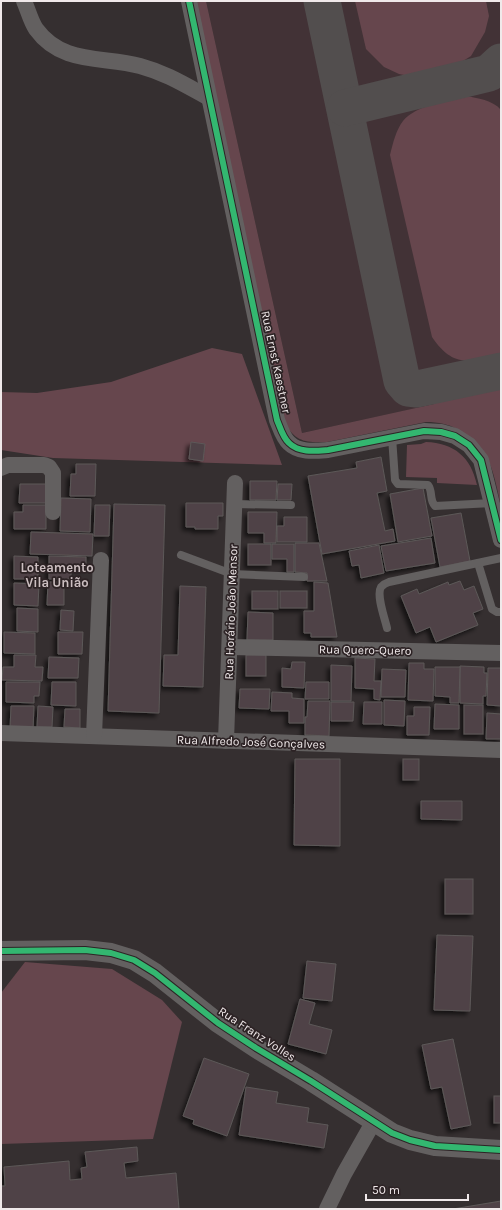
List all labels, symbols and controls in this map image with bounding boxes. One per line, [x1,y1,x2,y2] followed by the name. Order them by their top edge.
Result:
[258,309,294,415] street label: Rua Ernst Kaestner
[222,544,240,680] street label: Rua Horário João Mensor
[20,560,94,590] district label: Loteamento Vila União
[319,642,411,658] street label: Rua Quero-Quero
[177,732,325,752] street label: Rua Alfredo José Gonçalves
[216,1004,298,1064] street label: Rua Franz Volles
[366,1176,468,1202] scale bar
[372,1183,400,1197] text: 50 m

